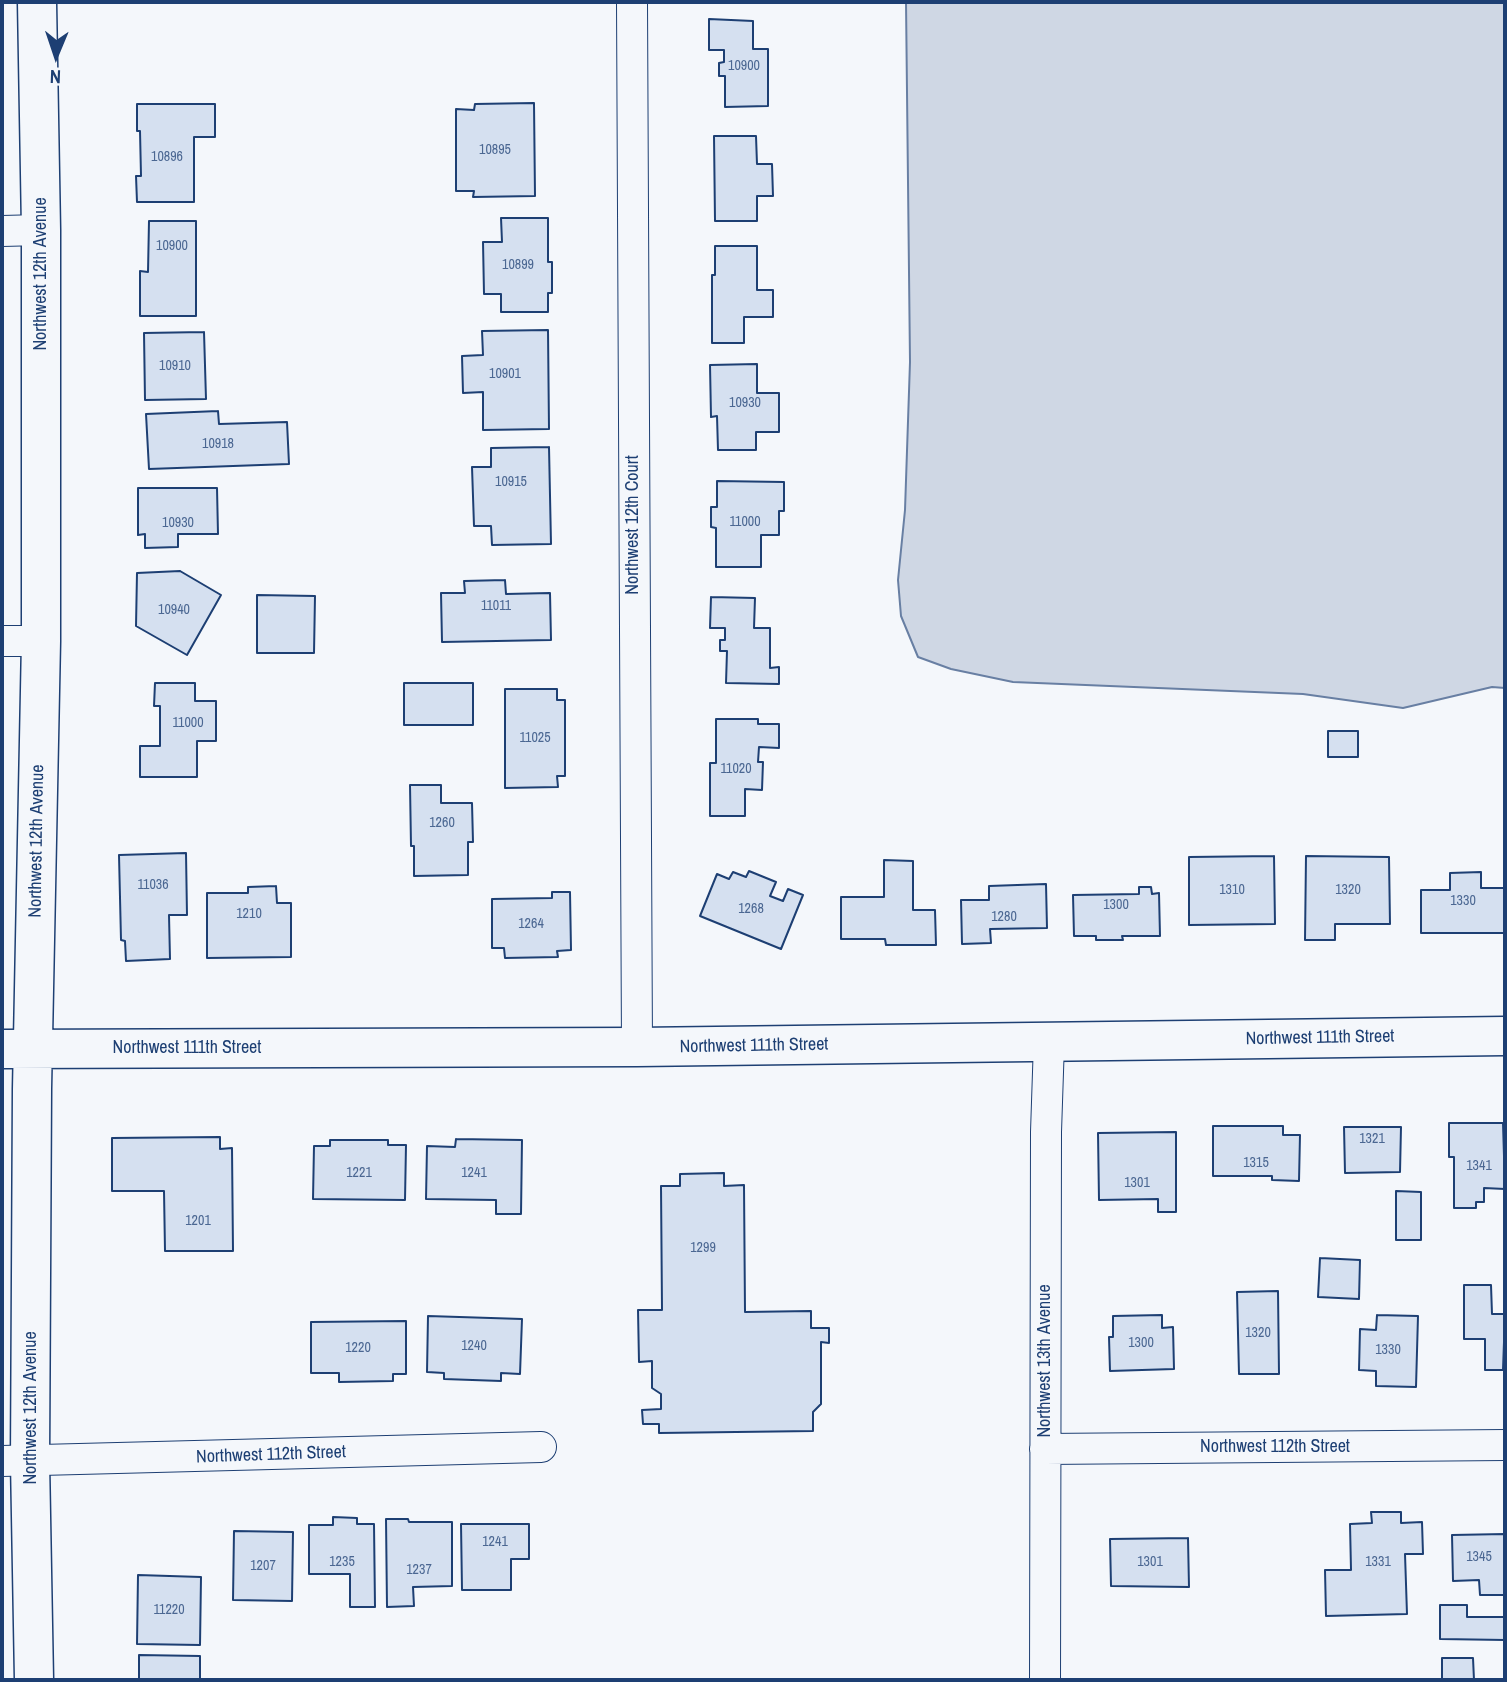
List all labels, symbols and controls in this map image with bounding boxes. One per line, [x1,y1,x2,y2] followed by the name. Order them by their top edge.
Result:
[21,21,91,91] north arrow
[728,58,760,74] house number: 10900
[49,64,61,90] text: N
[479,142,511,158] house number: 10895
[151,149,183,165] house number: 10896
[30,197,52,351] street label: Northwest 12th Avenue
[156,238,188,254] house number: 10900
[502,257,534,273] house number: 10899
[159,358,191,374] house number: 10910
[489,366,521,382] house number: 10901
[729,395,761,411] house number: 10930
[202,436,234,452] house number: 10918
[622,455,644,595] street label: Northwest 12th Court
[495,474,527,490] house number: 10915
[729,514,761,530] house number: 11000
[162,515,194,531] house number: 10930
[481,598,511,614] house number: 11011
[158,602,190,618] house number: 10940
[172,715,204,731] house number: 11000
[519,730,551,746] house number: 11025
[720,761,752,777] house number: 11020
[25,764,49,918] street label: Northwest 12th Avenue
[429,815,455,831] house number: 1260
[137,877,169,893] house number: 11036
[1219,882,1245,898] house number: 1310
[1335,882,1361,898] house number: 1320
[1450,893,1476,909] house number: 1330
[1103,897,1129,913] house number: 1300
[738,901,764,917] house number: 1268
[236,906,262,922] house number: 1210
[991,909,1017,925] house number: 1280
[518,916,544,932] house number: 1264
[1245,1026,1395,1050] street label: Northwest 111th Street
[679,1034,829,1058] street label: Northwest 111th Street
[113,1037,261,1059] street label: Northwest 111th Street
[1359,1131,1385,1147] house number: 1321
[1243,1155,1269,1171] house number: 1315
[1466,1158,1492,1174] house number: 1341
[346,1165,372,1181] house number: 1221
[461,1165,487,1181] house number: 1241
[1124,1175,1150,1191] house number: 1301
[185,1213,211,1229] house number: 1201
[690,1240,716,1256] house number: 1299
[1034,1284,1056,1438] street label: Northwest 13th Avenue
[1245,1325,1271,1341] house number: 1320
[20,1331,42,1485] street label: Northwest 12th Avenue
[1128,1335,1154,1351] house number: 1300
[461,1338,487,1354] house number: 1240
[345,1340,371,1356] house number: 1220
[1375,1342,1401,1358] house number: 1330
[1200,1436,1350,1458] street label: Northwest 112th Street
[196,1442,346,1468] street label: Northwest 112th Street
[482,1534,508,1550] house number: 1241
[1466,1549,1492,1565] house number: 1345
[329,1554,355,1570] house number: 1235
[1137,1554,1163,1570] house number: 1301
[1365,1554,1391,1570] house number: 1331
[250,1558,276,1574] house number: 1207
[406,1562,432,1578] house number: 1237
[153,1602,185,1618] house number: 11220

